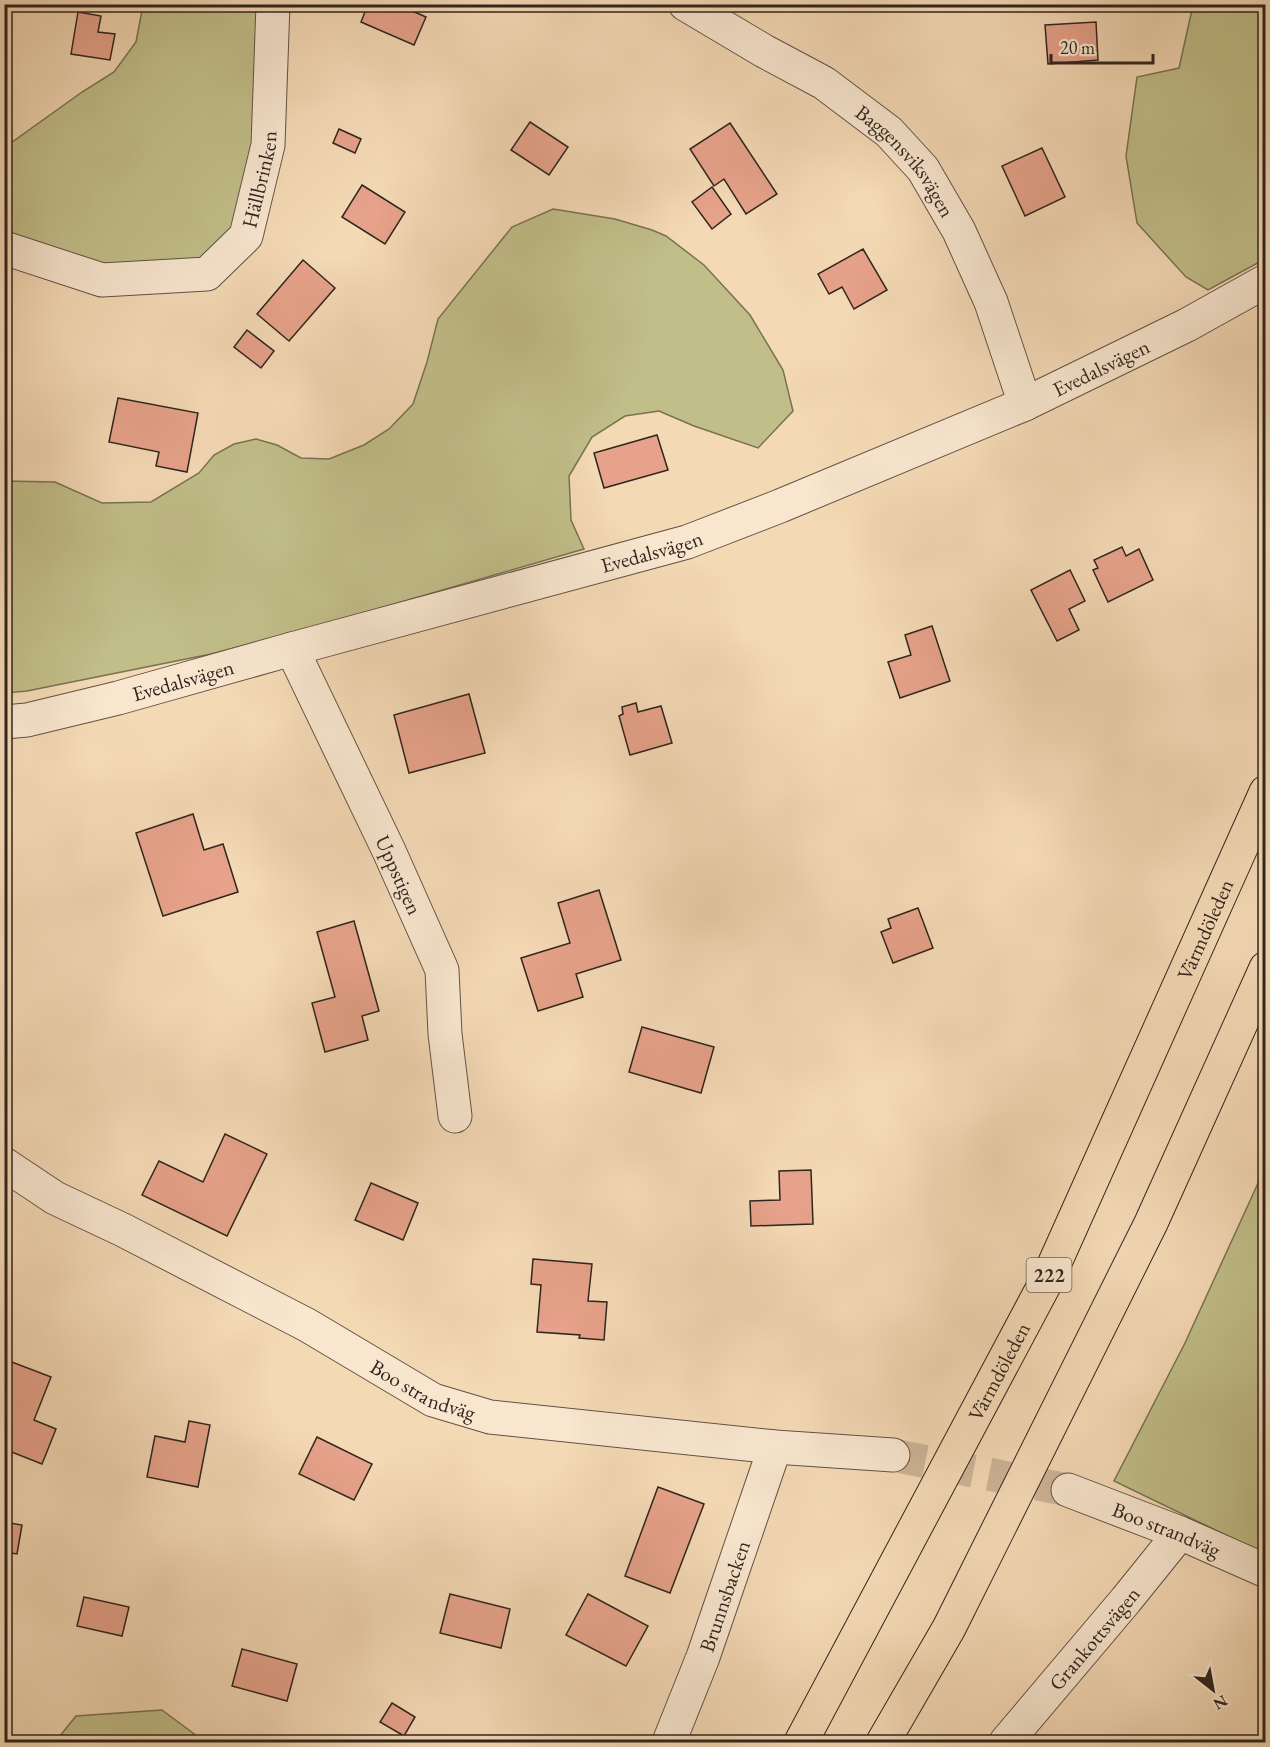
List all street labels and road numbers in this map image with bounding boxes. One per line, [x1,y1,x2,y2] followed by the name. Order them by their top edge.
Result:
[850,98,961,222] street label: Baggensviksvägen
[235,130,282,231] street label: Hällbrinken
[1048,332,1154,402] street label: Evedalsvägen
[598,524,706,578] street label: Evedalsvägen
[129,653,237,707] street label: Evedalsvägen
[370,831,429,919] street label: Uppstigen
[1170,875,1239,984] street label: Värmdöleden
[1026,1258,1072,1292] road number: 222
[961,1317,1035,1425] street label: Värmdöleden
[366,1352,480,1426] street label: Boo strandväg
[1109,1495,1226,1563] street label: Boo strandväg
[692,1537,755,1655] street label: Brunnsbacken
[1042,1581,1145,1696] street label: Grankottsvägen

